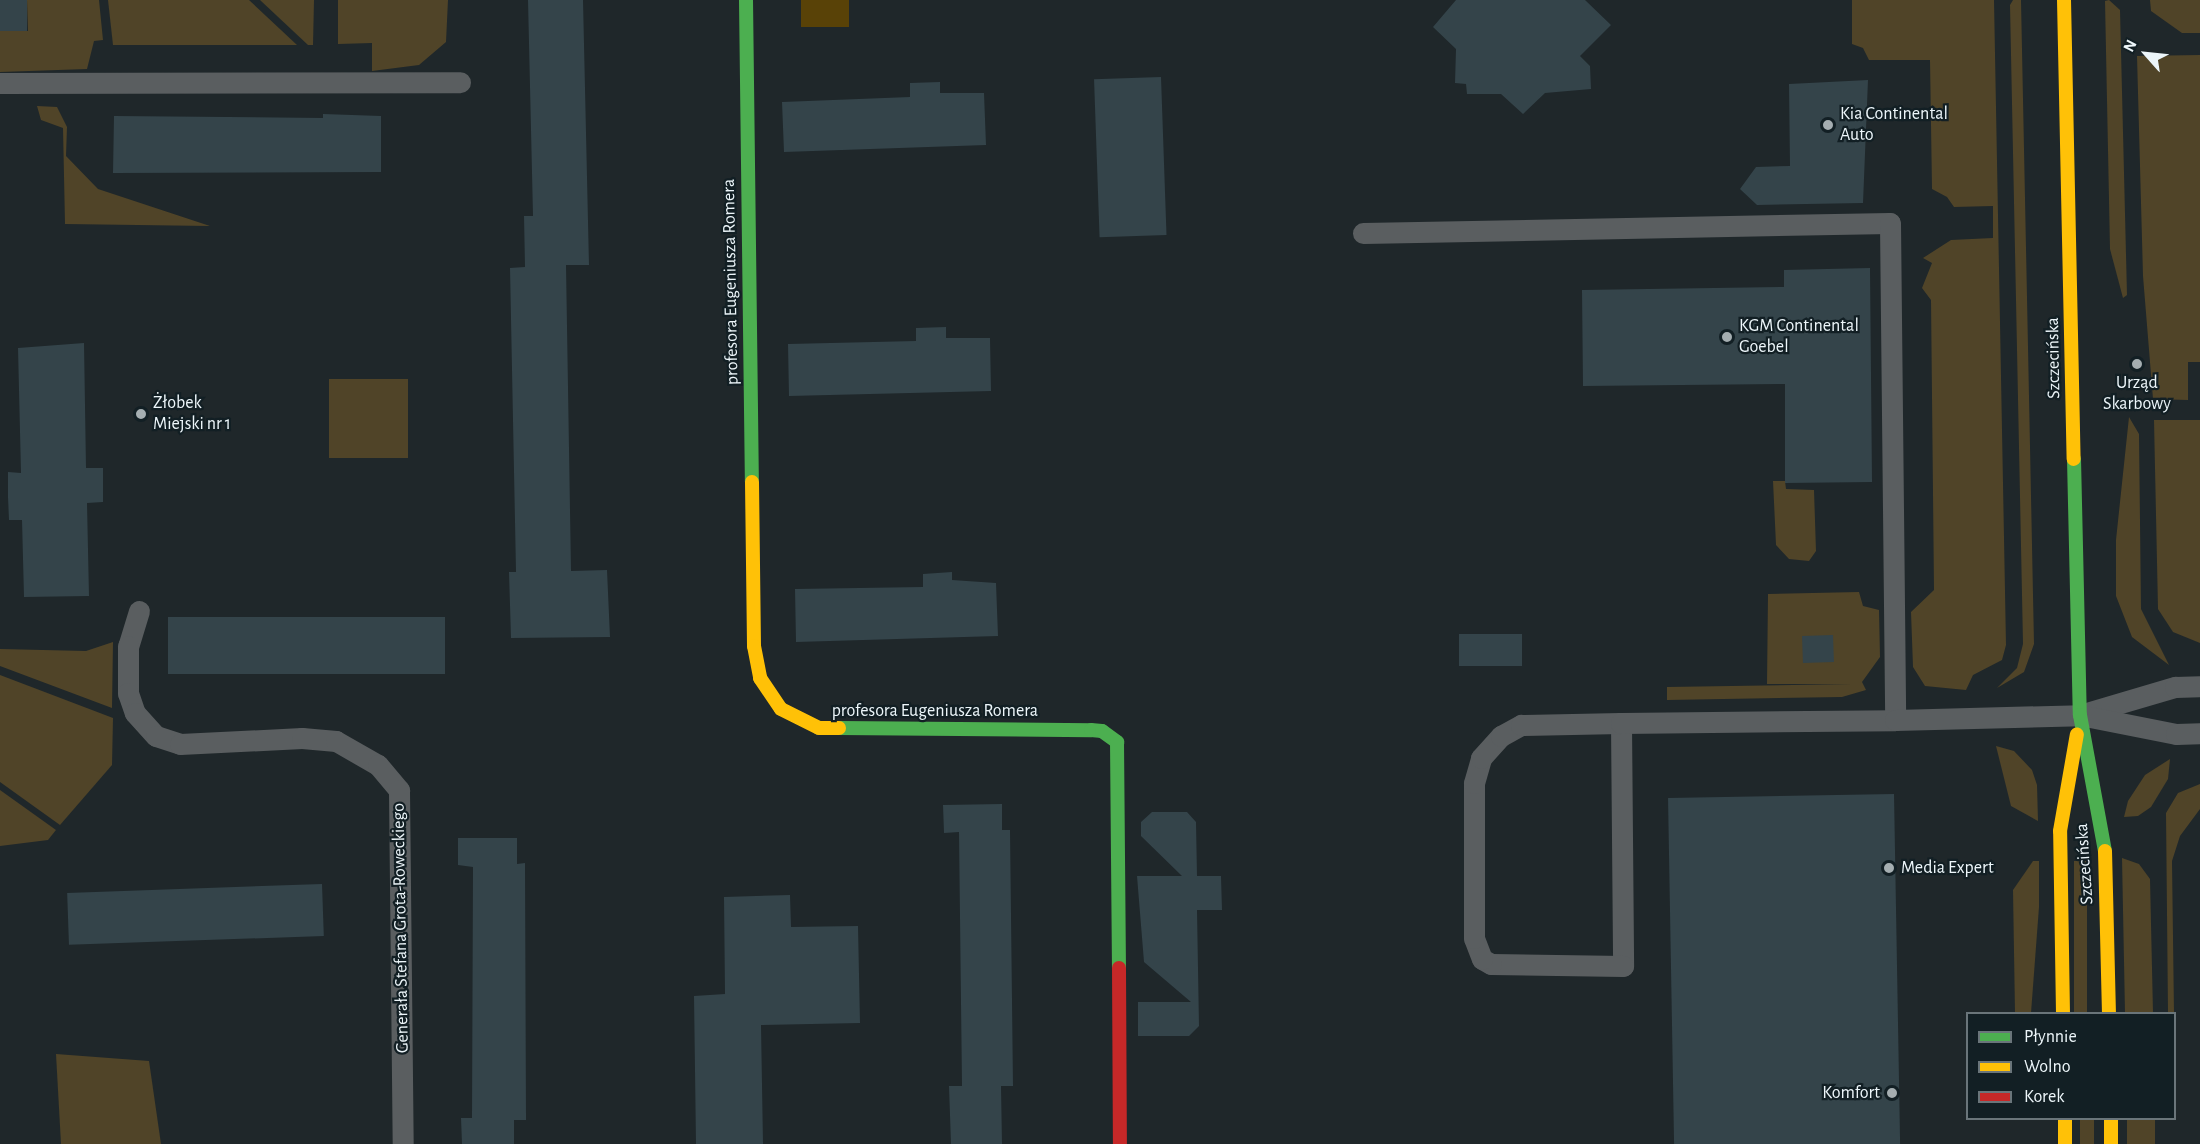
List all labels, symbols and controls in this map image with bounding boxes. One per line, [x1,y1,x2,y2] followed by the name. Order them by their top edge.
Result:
[2116,24,2176,84] north arrow
[2120,37,2140,54] text: N
[1840,104,1948,146] place label: Kia Continental Auto
[1821,118,1835,132] marker: Kia Continental Auto
[718,179,744,385] street label: profesora Eugeniusza Romera
[1739,316,1859,358] place label: KGM Continental Goebel
[2042,317,2066,399] street label: Szczecińska
[1720,330,1734,344] marker: KGM Continental Goebel
[2130,357,2144,371] marker: Urząd Skarbowy
[2103,373,2171,416] place label: Urząd Skarbowy
[153,393,231,436] place label: Żłobek Miejski nr 1
[134,407,148,421] marker: Żłobek Miejski nr 1
[832,700,1038,722] street label: profesora Eugeniusza Romera
[388,803,414,1053] street label: Generała Stefana Grota-Roweckiego
[2071,823,2099,905] street label: Szczecińska
[1901,857,1994,879] place label: Media Expert
[1882,861,1896,875] marker: Media Expert
[1966,1012,2176,1120] legend
[2024,1028,2077,1046] text: Płynnie
[2024,1058,2071,1076] text: Wolno
[1822,1082,1880,1104] place label: Komfort
[1885,1086,1899,1100] marker: Komfort
[2024,1088,2064,1106] text: Korek

